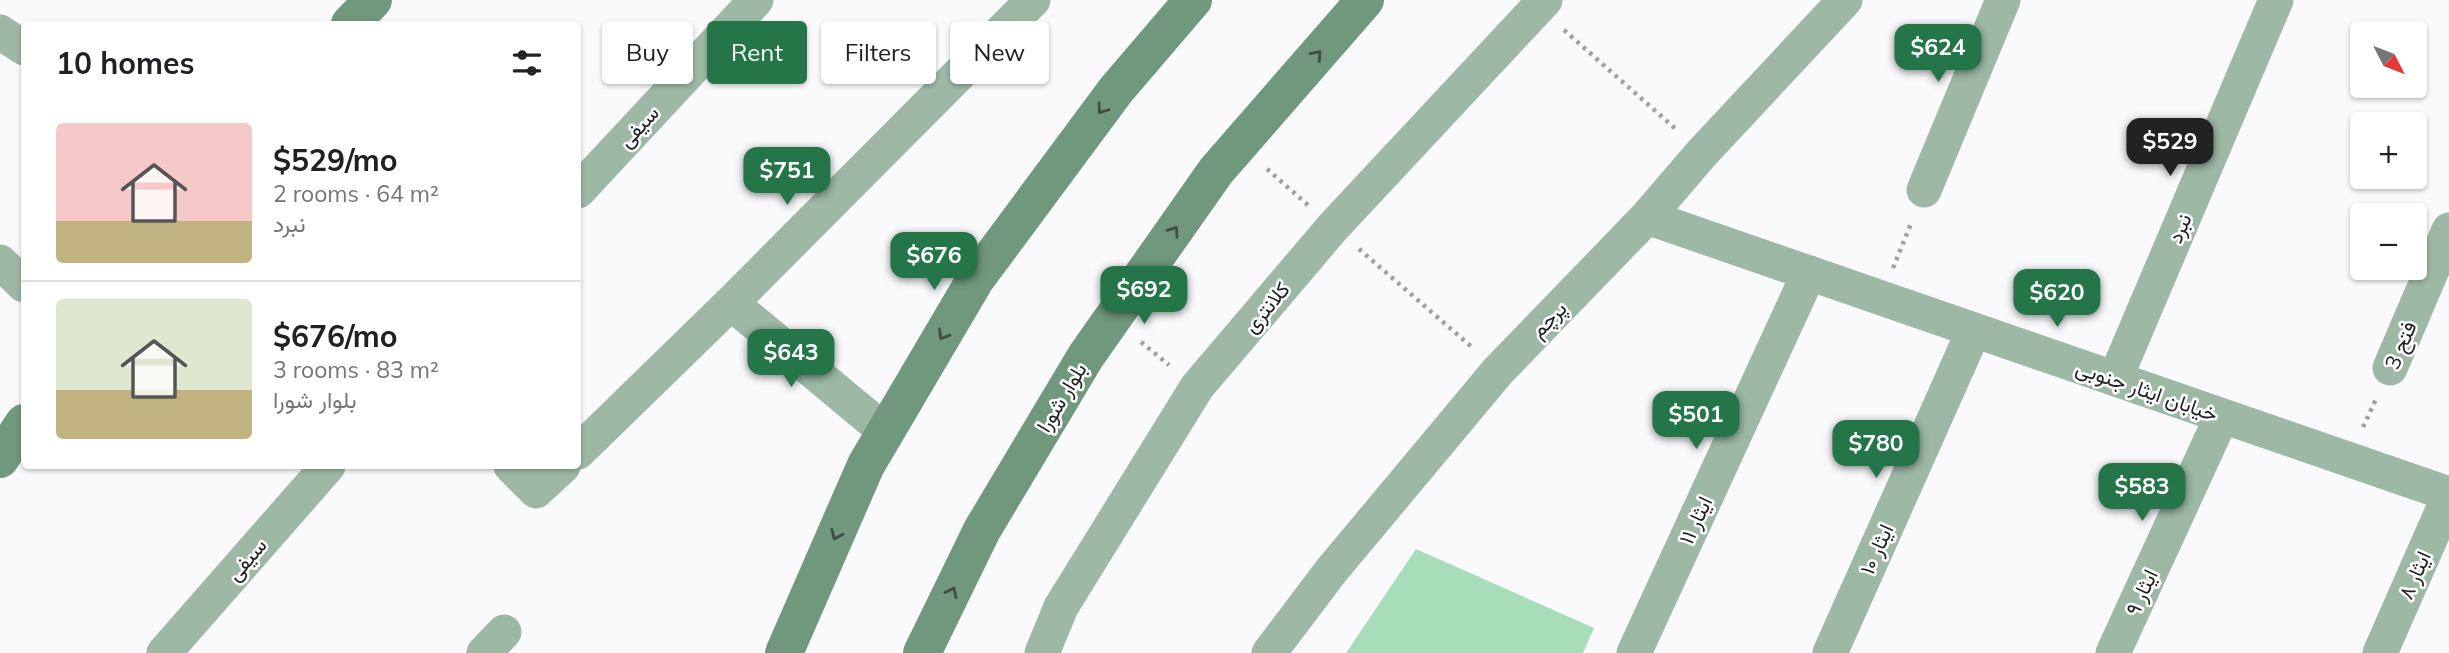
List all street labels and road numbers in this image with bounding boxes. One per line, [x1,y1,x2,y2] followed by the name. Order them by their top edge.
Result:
[612,99,664,153] street label: سیفی
[2161,209,2198,247] street label: نبرد
[1237,276,1296,338] street label: کلانتری
[1524,295,1573,344] street label: پرچم
[2378,317,2424,374] street label: فتح 3
[2072,354,2221,427] street label: خیابان ایثار جنوبی
[1030,358,1093,437] street label: بلوار شورا
[1673,492,1718,548] street label: ایثار ۱۱
[1853,520,1899,579] street label: ایثار ۱۰
[220,532,272,586] street label: سیفی
[2392,547,2437,604] street label: ایثار ۸
[2119,565,2164,620] street label: ایثار ۹

